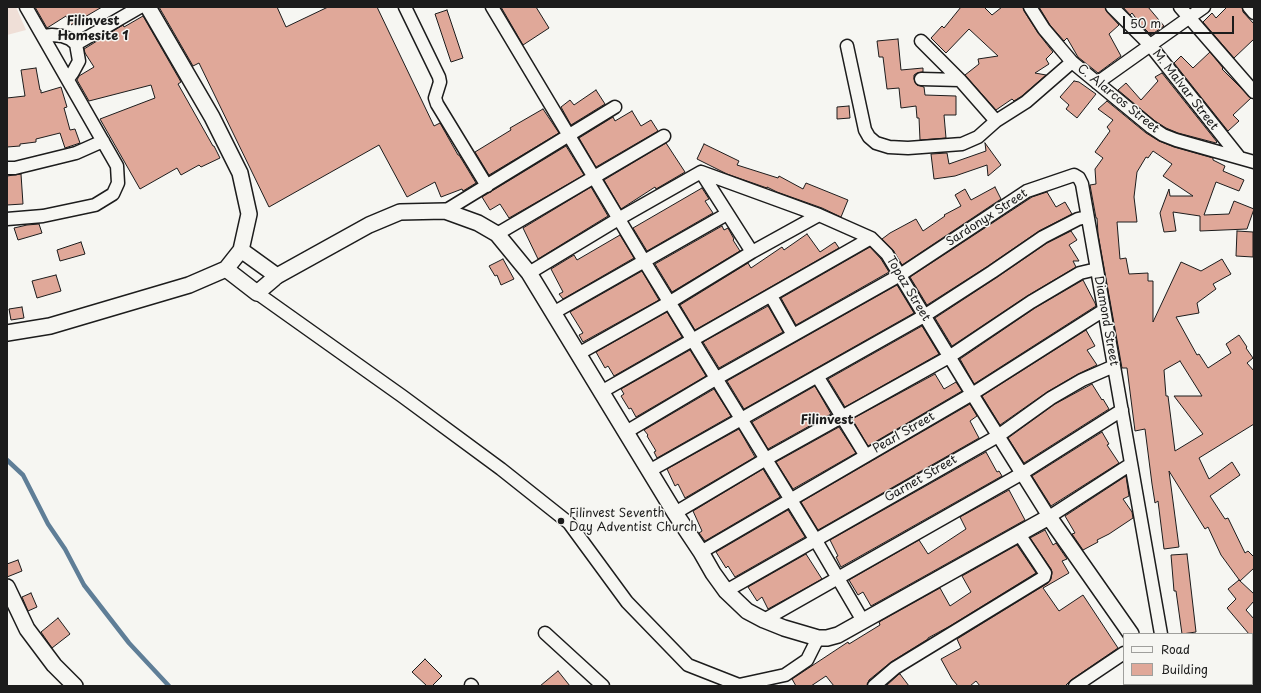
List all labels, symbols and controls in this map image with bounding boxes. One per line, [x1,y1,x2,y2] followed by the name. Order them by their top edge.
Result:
[1125,8,1236,34] scale bar
[57,13,129,44] district label: Filinvest Homesite 1
[1130,14,1161,32] text: 50 m
[1149,47,1221,133] street label: M. Malvar Street
[1074,62,1162,136] street label: C. Alarcos Street
[944,186,1030,250] street label: Sardonyx Street
[883,254,933,324] street label: Topaz Street
[1091,275,1121,367] street label: Diamond Street
[871,410,937,456] street label: Pearl Street
[800,412,854,428] district label: Filinvest
[882,452,960,506] street label: Garnet Street
[569,507,697,535] place label: Filinvest Seventh Day Adventist Church
[556,516,566,526] marker: Filinvest Seventh Day Adventist Church
[1123,633,1253,685] legend
[1161,640,1190,658] text: Road
[1161,660,1208,678] text: Building

